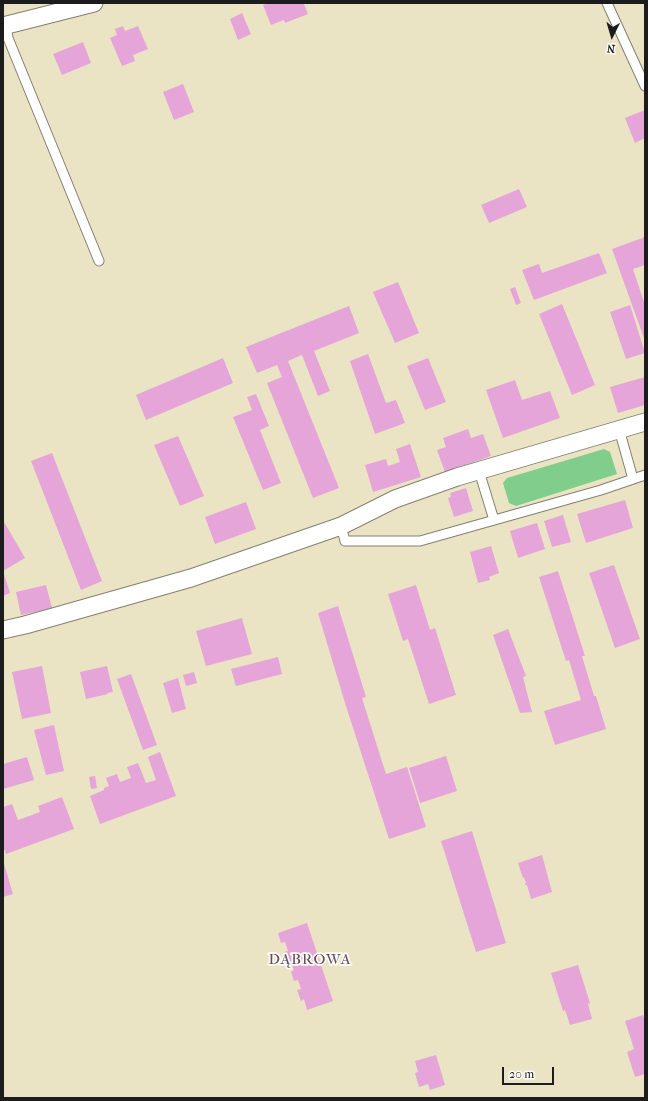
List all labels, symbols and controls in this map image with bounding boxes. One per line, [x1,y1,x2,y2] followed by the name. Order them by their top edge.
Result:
[592,16,632,56] north arrow
[606,42,616,55] text: N
[269,951,351,969] district label: DĄBROWA
[504,1059,556,1085] scale bar
[509,1067,534,1081] text: 20 m

